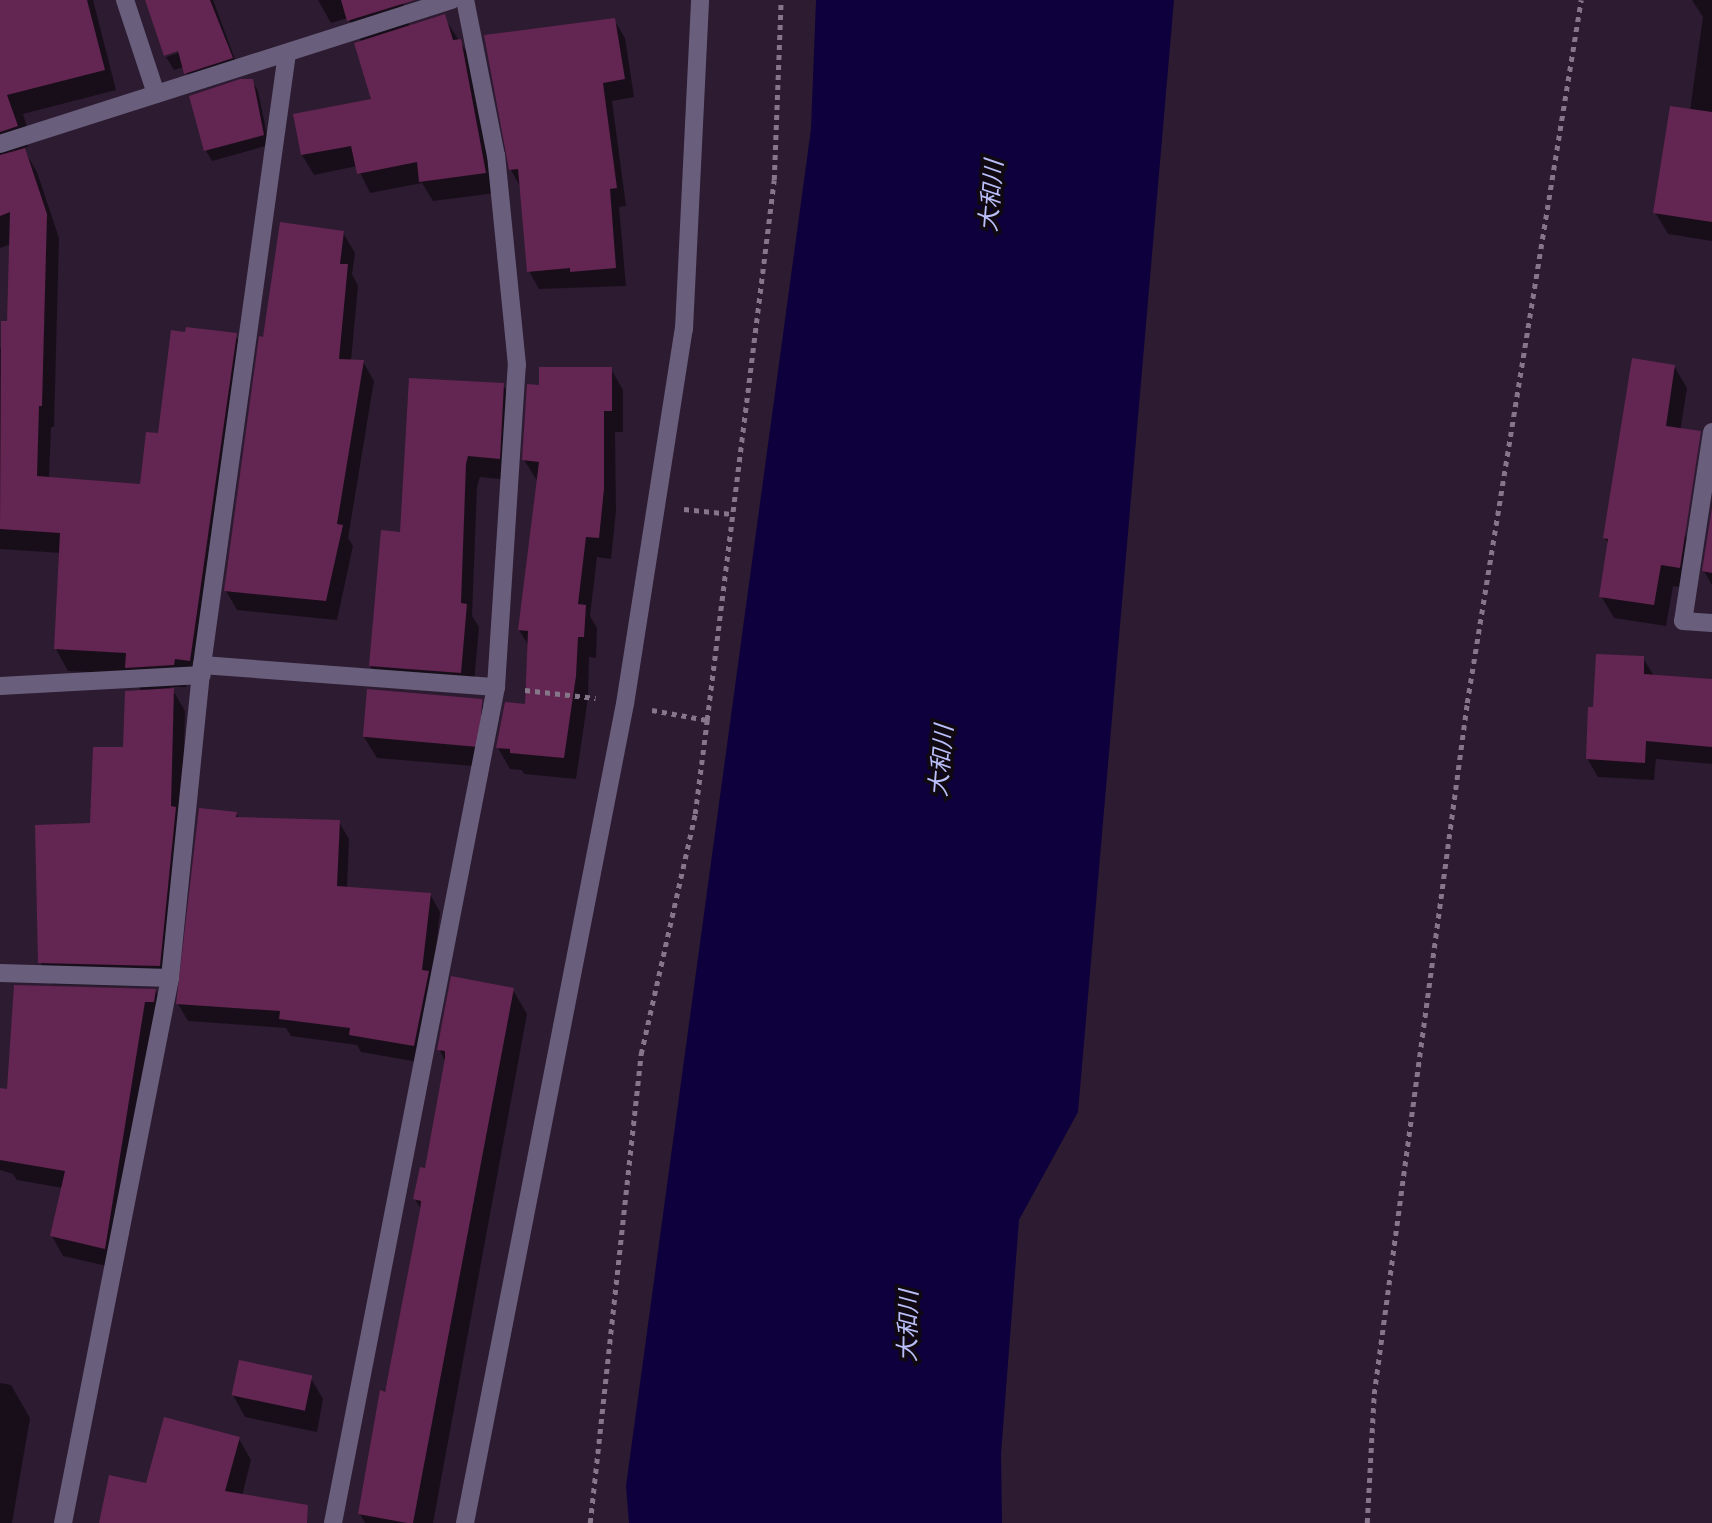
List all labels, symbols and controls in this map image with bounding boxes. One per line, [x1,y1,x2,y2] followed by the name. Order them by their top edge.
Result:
[974,159,1008,233] water label: 大和川
[924,724,958,798] water label: 大和川
[893,1290,923,1362] water label: 大和川

